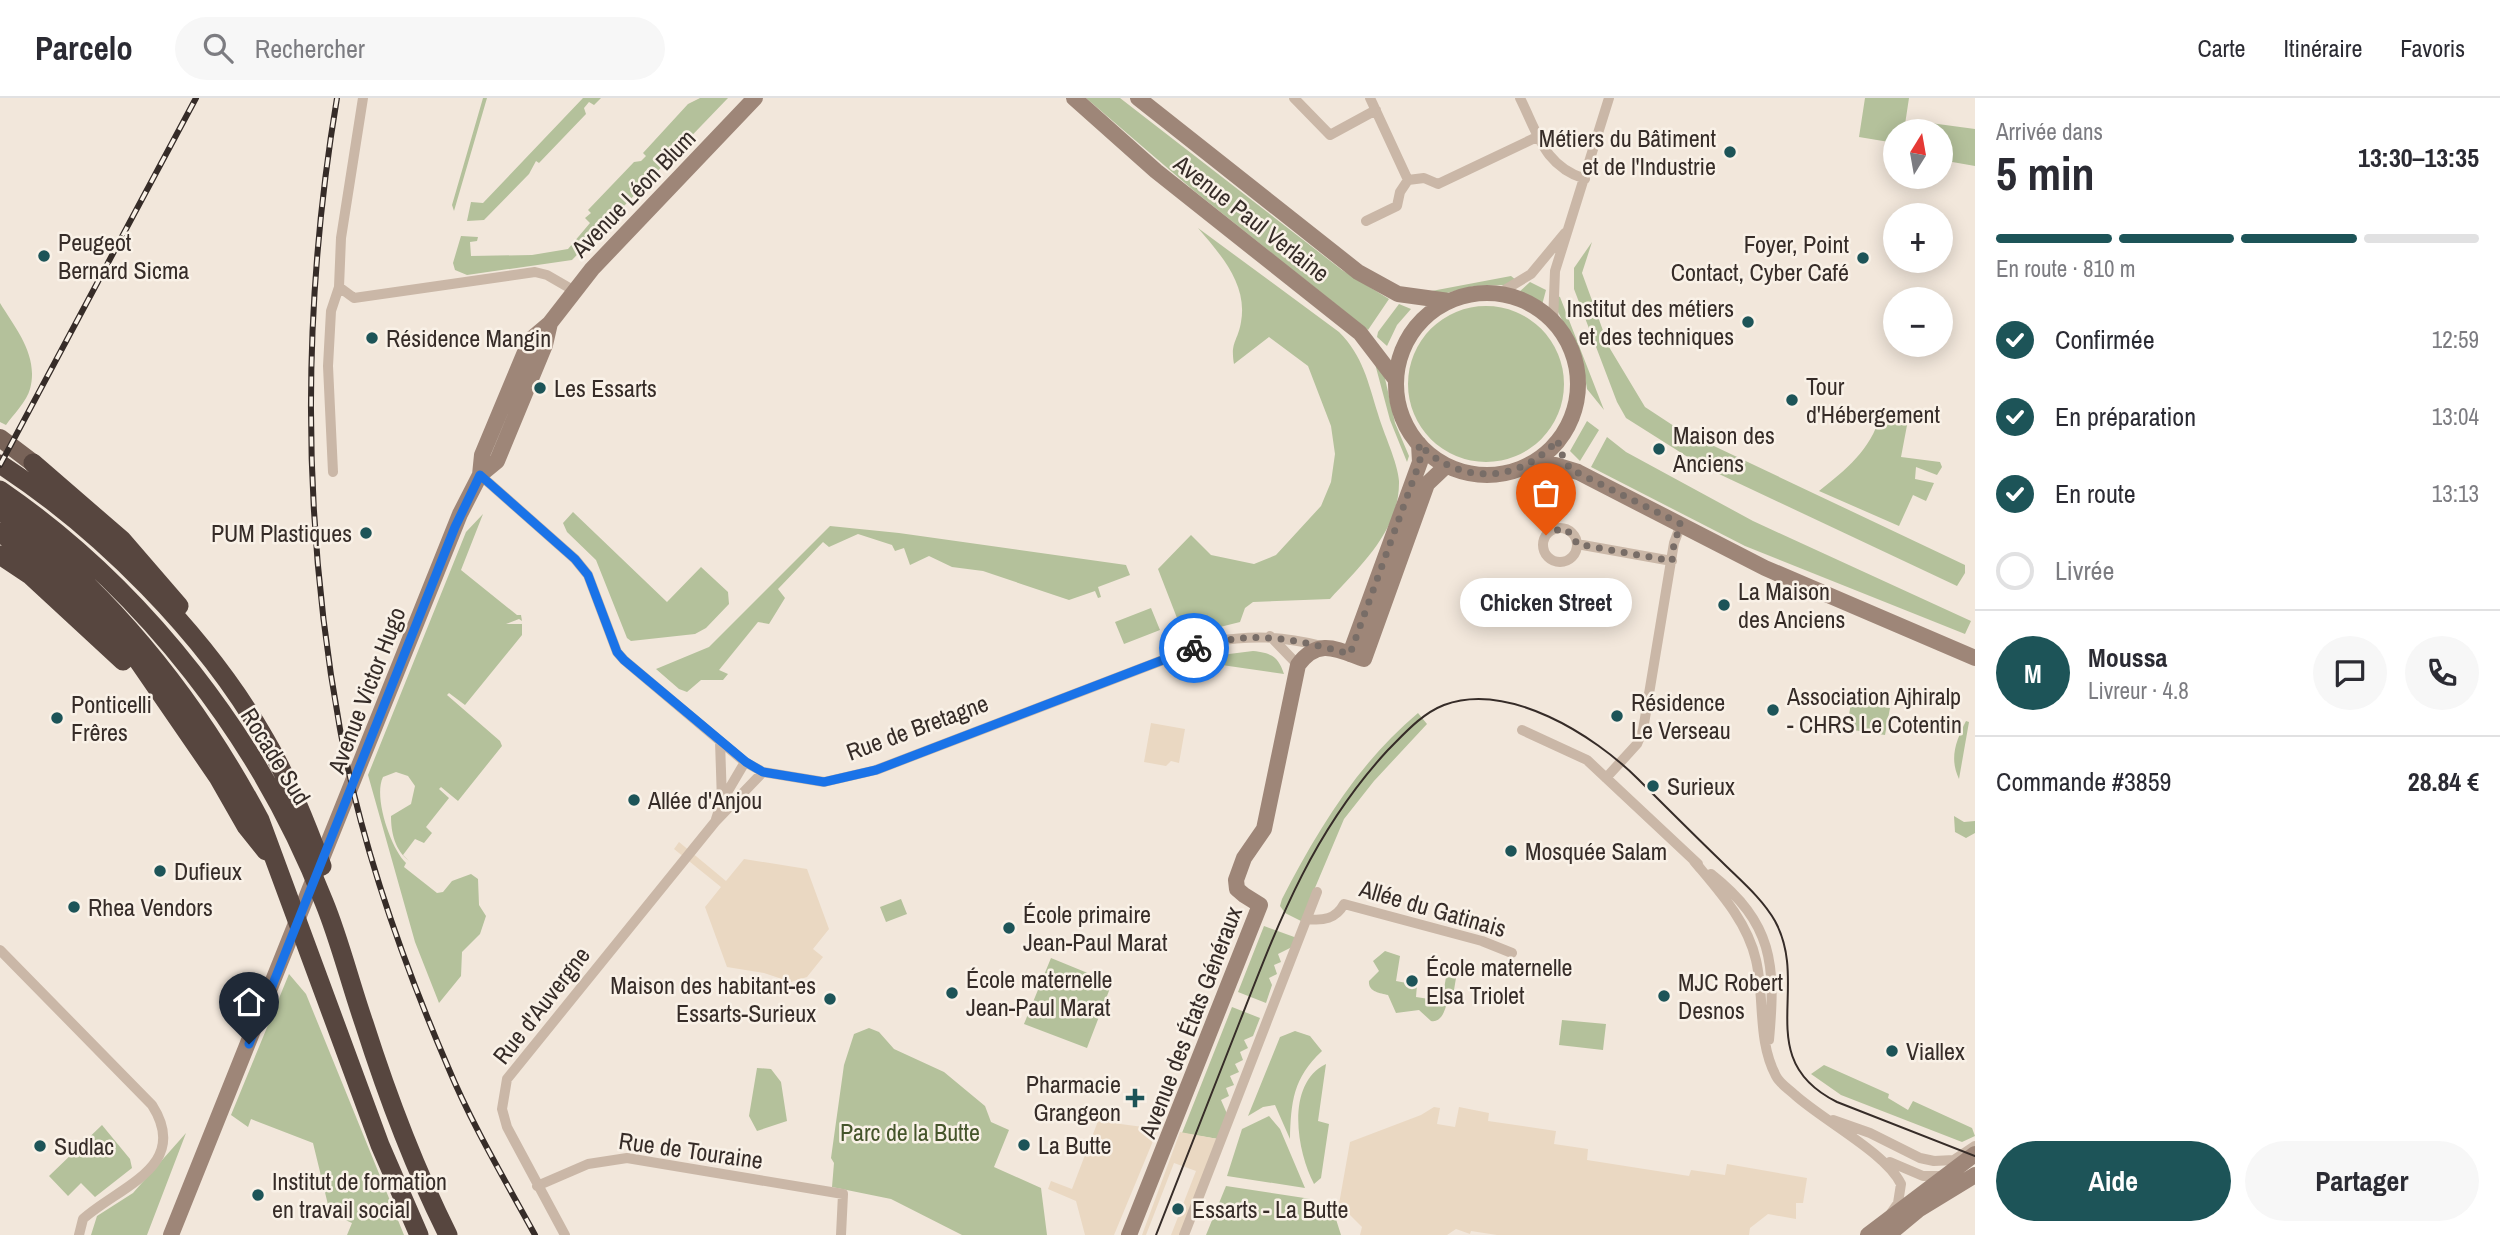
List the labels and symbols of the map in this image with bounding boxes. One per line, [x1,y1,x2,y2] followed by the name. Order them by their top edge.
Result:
[1883,119,1953,189] north arrow
[563,122,702,265] street label: Avenue Léon Blum
[1539,122,1717,182] place label: Métiers du Bâtiment et de l'Industrie
[1722,144,1738,160] marker: Métiers du Bâtiment et de l'Industrie
[1167,147,1336,289] street label: Avenue Paul Verlaine
[58,226,189,286] place label: Peugeot Bernard Sicma
[1671,228,1850,288] place label: Foyer, Point Contact, Cyber Café
[36,248,52,264] marker: Peugeot Bernard Sicma
[1855,250,1871,266] marker: Foyer, Point Contact, Cyber Café
[1567,292,1734,352] place label: Institut des métiers et des techniques
[1740,314,1756,330] marker: Institut des métiers et des techniques
[386,322,551,354] place label: Résidence Mangin
[364,330,380,346] marker: Résidence Mangin
[1806,370,1940,430] place label: Tour d'Hébergement
[554,372,657,404] place label: Les Essarts
[532,380,548,396] marker: Les Essarts
[1784,392,1800,408] marker: Tour d'Hébergement
[1672,419,1775,479] place label: Maison des Anciens
[1651,441,1667,457] marker: Maison des Anciens
[1516,463,1576,535] pin
[211,517,352,549] place label: PUM Plastiques
[358,525,374,541] marker: PUM Plastiques
[1738,575,1845,635] place label: La Maison des Anciens
[1460,577,1632,626] callout: Chicken Street
[1716,597,1732,613] marker: La Maison des Anciens
[319,602,412,779] street label: Avenue Victor Hugo
[1159,613,1229,683] courier
[1786,680,1962,740] place label: Association Ajhiralp - CHRS Le Cotentin
[1631,686,1731,746] place label: Résidence Le Verseau
[842,687,992,767] street label: Rue de Bretagne
[71,688,152,748] place label: Ponticelli Frêres
[234,702,318,810] street label: Rocade Sud
[1765,702,1781,718] marker: Association Ajhiralp - CHRS Le Cotentin
[1609,708,1625,724] marker: Résidence Le Verseau
[49,710,65,726] marker: Ponticelli Frêres
[1667,770,1735,802] place label: Surieux
[1645,778,1661,794] marker: Surieux
[647,784,762,816] place label: Allée d'Anjou
[626,792,642,808] marker: Allée d'Anjou
[1525,835,1667,867] place label: Mosquée Salam
[1503,843,1519,859] marker: Mosquée Salam
[174,855,242,887] place label: Dufieux
[152,863,168,879] marker: Dufieux
[1355,872,1510,944] street label: Allée du Gatinais
[88,891,213,923] place label: Rhea Vendors
[1023,898,1168,958] place label: École primaire Jean-Paul Marat
[66,899,82,915] marker: Rhea Vendors
[1131,901,1249,1143] street label: Avenue des États Généraux
[1001,920,1017,936] marker: École primaire Jean-Paul Marat
[485,940,597,1070] street label: Rue d'Auvergne
[1426,951,1573,1011] place label: École maternelle Elsa Triolet
[966,963,1113,1023] place label: École maternelle Jean-Paul Marat
[1678,966,1784,1026] place label: MJC Robert Desnos
[610,969,816,1029] place label: Maison des habitant-es Essarts-Surieux
[219,972,279,1044] pin
[1404,973,1420,989] marker: École maternelle Elsa Triolet
[944,985,960,1001] marker: École maternelle Jean-Paul Marat
[1656,988,1672,1004] marker: MJC Robert Desnos
[822,991,838,1007] marker: Maison des habitant-es Essarts-Surieux
[1906,1035,1965,1067] place label: Viallex
[1884,1043,1900,1059] marker: Viallex
[1026,1068,1121,1128] place label: Pharmacie Grangeon
[1127,1090,1143,1106] marker: Pharmacie Grangeon
[840,1116,980,1148] park label: Parc de la Butte
[617,1124,765,1176] street label: Rue de Touraine
[1038,1129,1111,1161] place label: La Butte
[54,1130,114,1162] place label: Sudlac
[1016,1137,1032,1153] marker: La Butte
[32,1138,48,1154] marker: Sudlac
[272,1165,447,1225] place label: Institut de formation en travail social
[250,1187,266,1203] marker: Institut de formation en travail social
[1192,1193,1348,1225] place label: Essarts - La Butte
[1170,1201,1186,1217] marker: Essarts - La Butte

